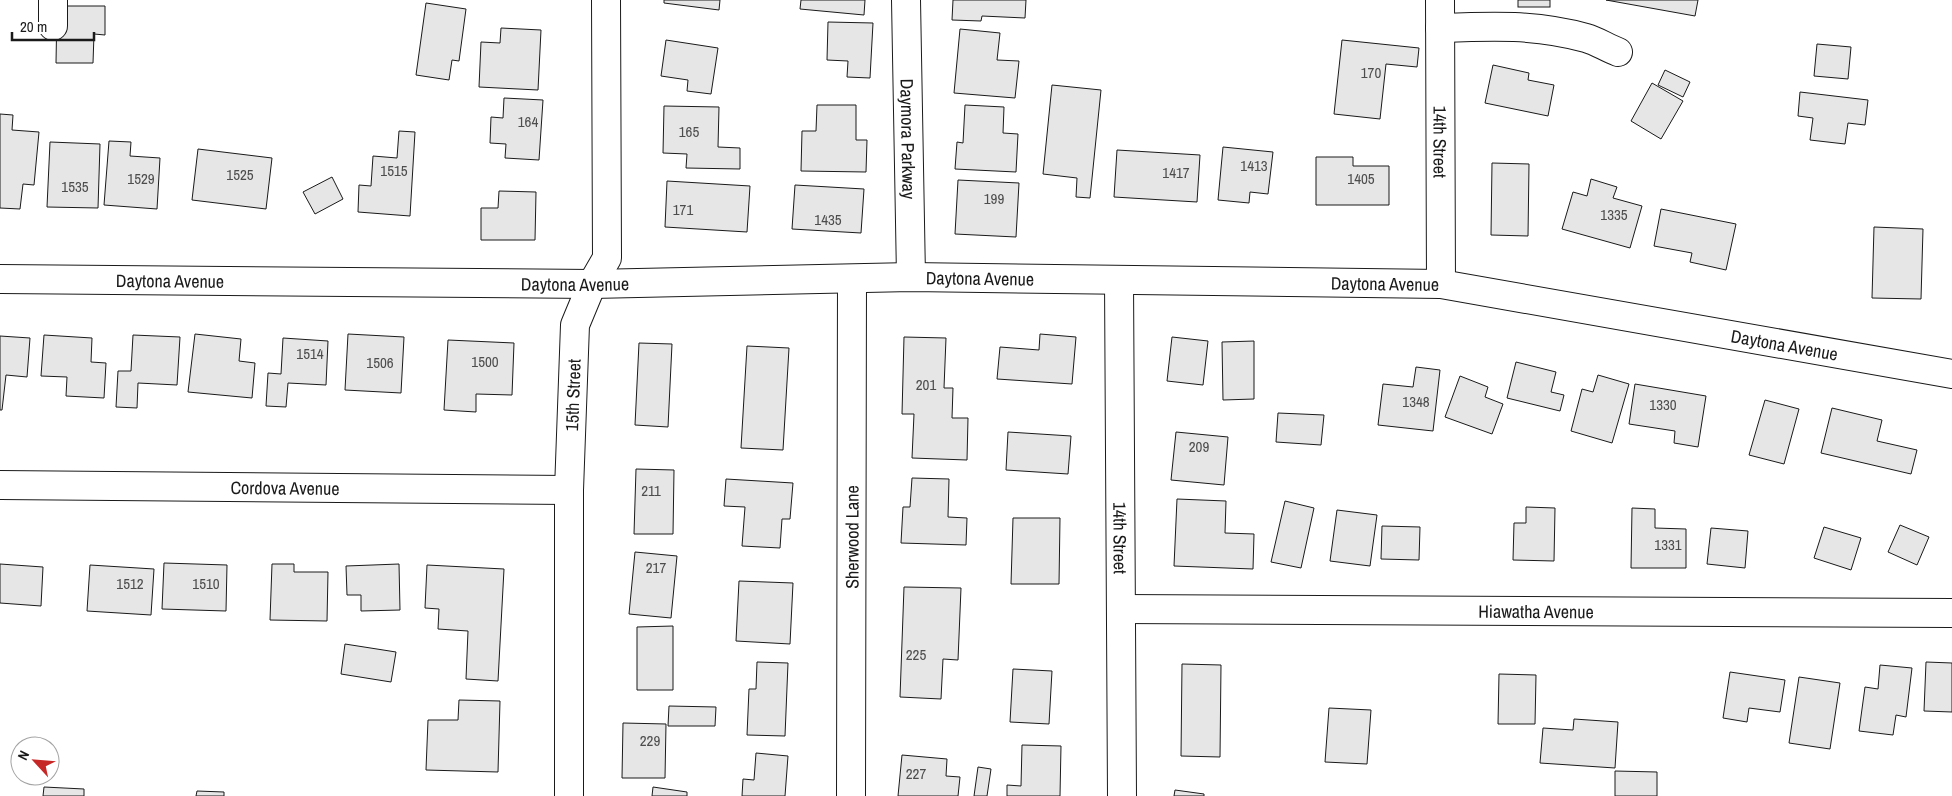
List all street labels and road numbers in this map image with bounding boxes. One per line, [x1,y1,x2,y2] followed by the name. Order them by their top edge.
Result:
[895,78,922,200] street label: Daymora Parkway
[1428,106,1453,178] street label: 14th Street
[926,265,1034,291] street label: Daytona Avenue
[116,267,224,293] street label: Daytona Avenue
[1331,270,1439,296] street label: Daytona Avenue
[521,271,629,297] street label: Daytona Avenue
[1729,323,1840,366] street label: Daytona Avenue
[559,358,586,432] street label: 15th Street
[230,475,340,500] street label: Cordova Avenue
[839,485,864,589] street label: Sherwood Lane
[1108,502,1133,574] street label: 14th Street
[1478,598,1594,624] street label: Hiawatha Avenue

